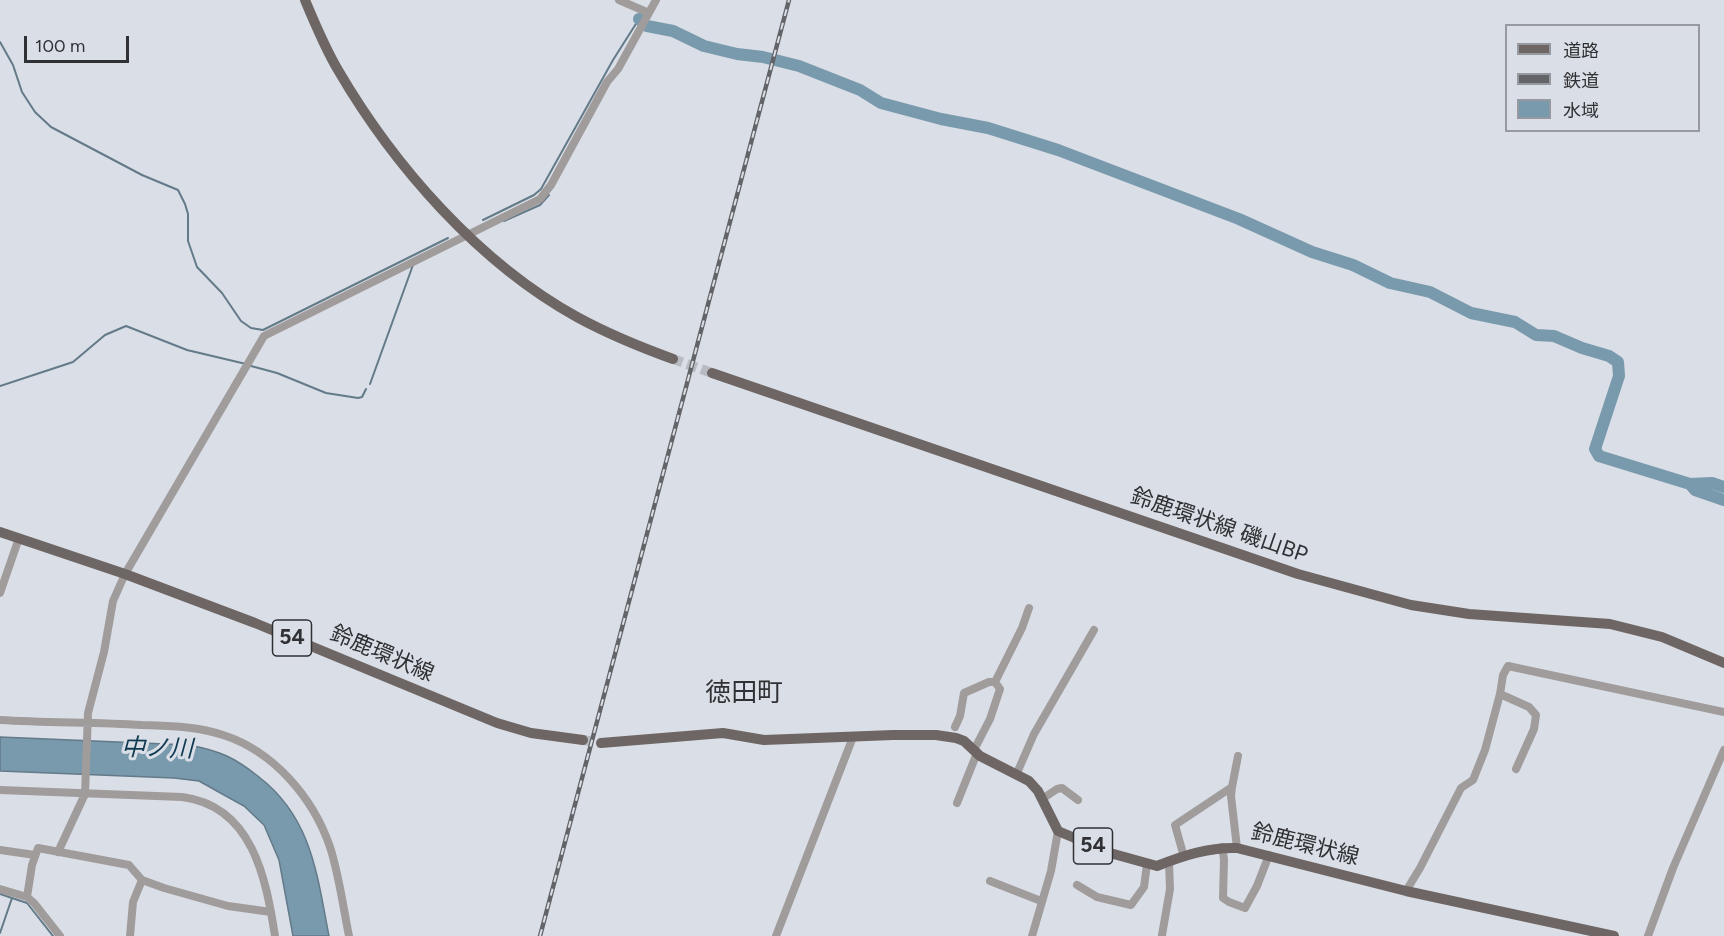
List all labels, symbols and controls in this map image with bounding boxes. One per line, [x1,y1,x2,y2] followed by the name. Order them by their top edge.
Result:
[27,24,132,62] scale bar
[1505,24,1700,132] legend
[35,35,85,57] text: 100 m
[1563,40,1599,62] text: 道路
[1563,70,1599,92] text: 鉄道
[1563,100,1599,122] text: 水域
[1127,483,1311,569] street label: 鈴鹿環状線 磯山BP
[272,620,312,656] road number: 54
[326,620,438,688] street label: 鈴鹿環状線
[705,677,783,709] district label: 徳田町
[121,734,193,764] water label: 中ノ川
[1248,819,1362,871] street label: 鈴鹿環状線
[1074,828,1112,864] road number: 54

